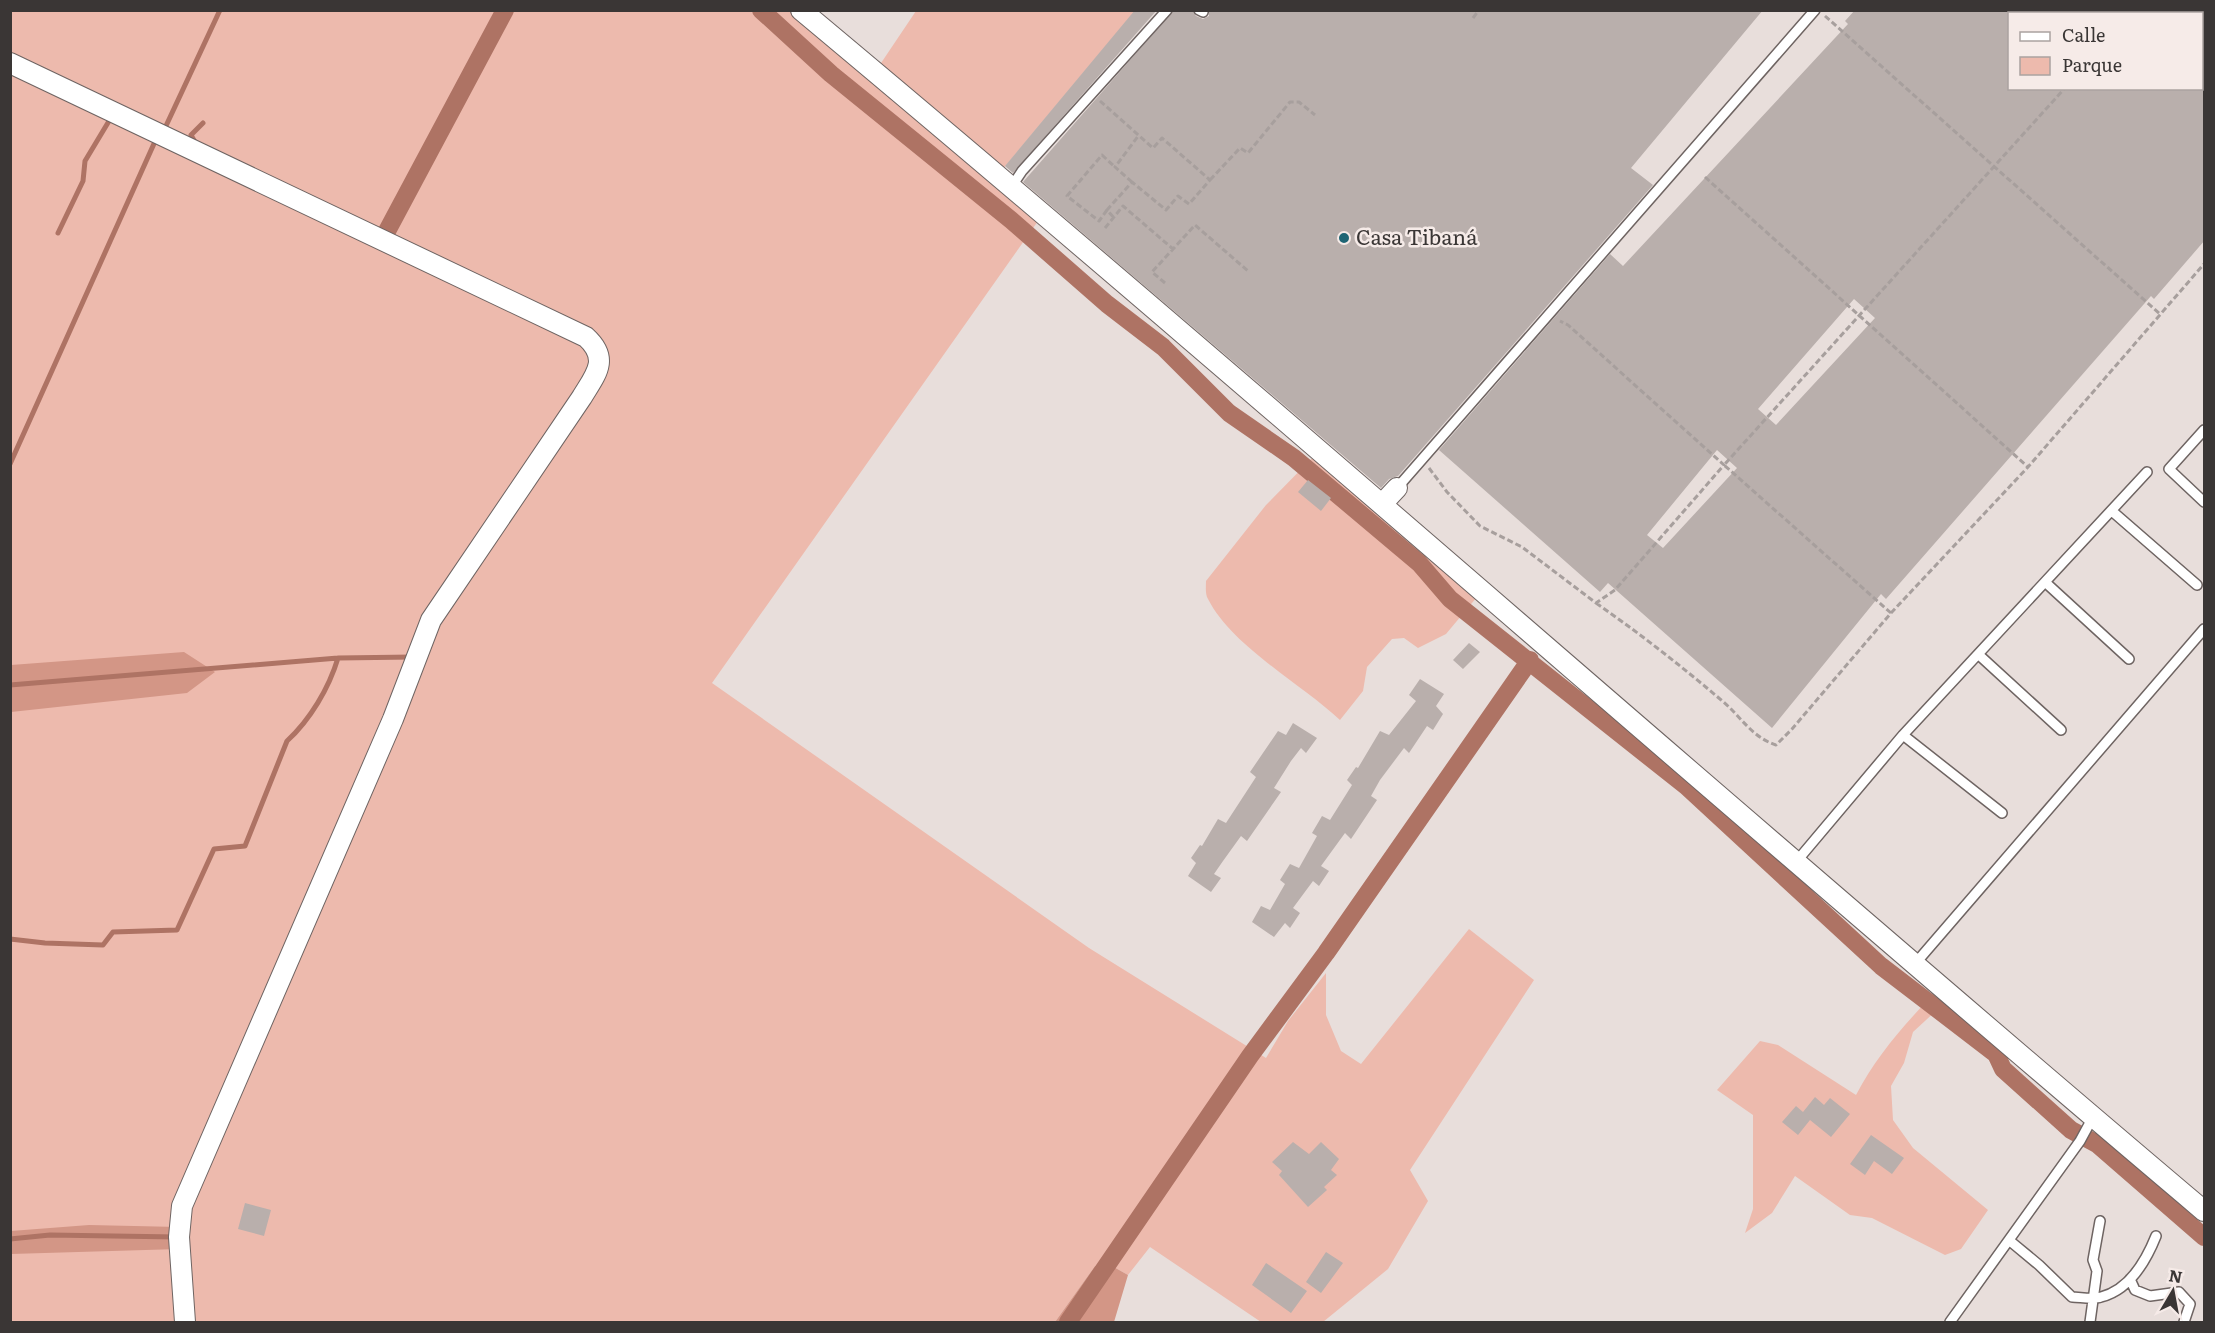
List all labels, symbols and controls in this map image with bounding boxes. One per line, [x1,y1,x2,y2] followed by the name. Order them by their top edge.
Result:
[2008,12,2203,90] legend
[2062,21,2105,48] text: Calle
[2062,51,2122,78] text: Parque
[1356,220,1478,251] place label: Casa Tibaná
[1337,231,1351,245] marker: Casa Tibaná
[2143,1261,2203,1321] north arrow
[2167,1262,2184,1288] text: N

